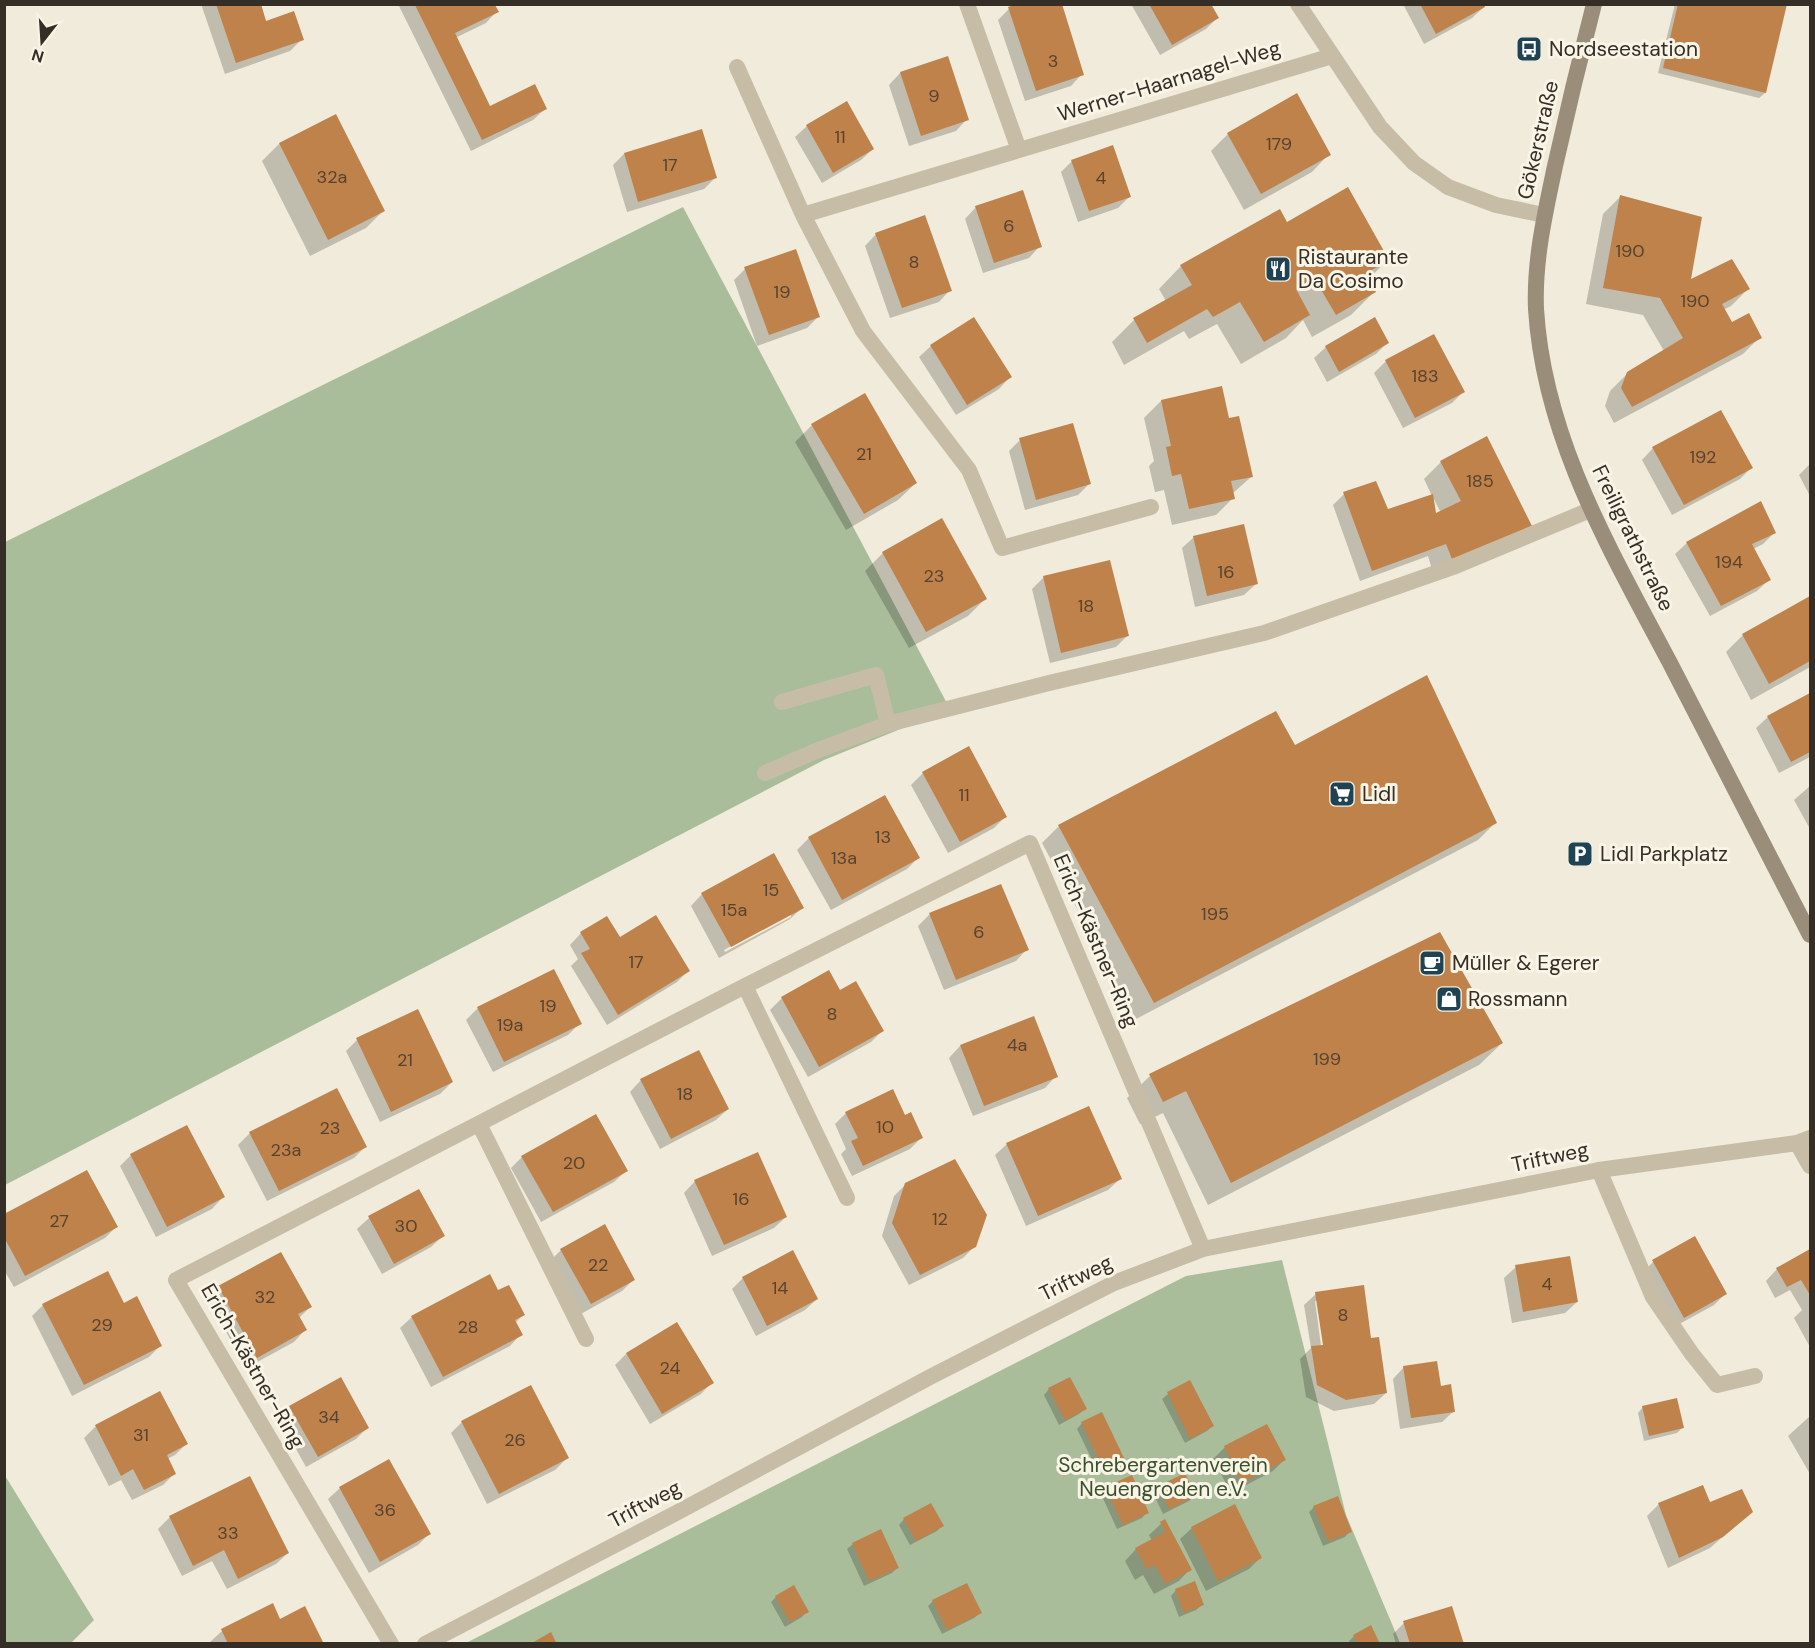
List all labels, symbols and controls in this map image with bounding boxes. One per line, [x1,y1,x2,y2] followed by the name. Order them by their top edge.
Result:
[12,12,72,72] north arrow
[1054,34,1284,128] street label: Werner-Haarnagel-Weg
[1514,34,1544,64] bus stop icon: Nordseestation
[1549,35,1698,63] place label: Nordseestation
[29,44,46,68] text: N
[1048,49,1058,73] house number: 3
[1511,78,1565,202] street label: Gökerstraße
[928,84,940,108] house number: 9
[834,125,846,149] house number: 11
[1266,132,1292,156] house number: 179
[662,153,678,177] house number: 17
[317,165,347,189] house number: 32a
[1096,166,1107,190] house number: 4
[1003,214,1015,238] house number: 6
[1615,239,1645,263] house number: 190
[1298,243,1408,295] place label: Ristaurante Da Cosimo
[909,250,919,274] house number: 8
[1263,254,1293,284] restaurant icon: Ristaurante Da Cosimo
[774,280,790,304] house number: 19
[1680,289,1710,313] house number: 190
[1411,364,1439,388] house number: 183
[856,442,872,466] house number: 21
[1690,445,1716,469] house number: 192
[1586,460,1681,616] street label: Freiligrathstraße
[1466,469,1494,493] house number: 185
[1715,550,1743,574] house number: 194
[1218,560,1234,584] house number: 16
[923,564,945,588] house number: 23
[1078,594,1094,618] house number: 18
[1327,779,1357,809] supermarket icon: Lidl
[1362,780,1396,808] place label: Lidl
[958,783,970,807] house number: 11
[875,825,891,849] house number: 13
[1565,839,1595,869] parking icon: Lidl Parkplatz
[1600,840,1728,868] place label: Lidl Parkplatz
[831,846,857,870] house number: 13a
[1047,850,1145,1032] street label: Erich-Kästner-Ring
[763,878,779,902] house number: 15
[721,898,747,922] house number: 15a
[1201,902,1229,926] house number: 195
[973,920,985,944] house number: 6
[1417,948,1447,978] cafe icon: Müller & Egerer
[1452,949,1600,977] place label: Müller & Egerer
[628,950,644,974] house number: 17
[1434,984,1464,1014] shop icon: Rossmann
[1468,985,1568,1013] place label: Rossmann
[540,994,556,1018] house number: 19
[827,1002,837,1026] house number: 8
[497,1013,523,1037] house number: 19a
[1007,1033,1027,1057] house number: 4a
[1313,1047,1341,1071] house number: 199
[397,1048,413,1072] house number: 21
[677,1082,693,1106] house number: 18
[876,1115,894,1139] house number: 10
[319,1116,341,1140] house number: 23
[1509,1135,1591,1179] street label: Triftweg
[271,1138,301,1162] house number: 23a
[563,1151,585,1175] house number: 20
[733,1187,749,1211] house number: 16
[932,1207,948,1231] house number: 12
[49,1209,69,1233] house number: 27
[395,1214,417,1238] house number: 30
[1035,1248,1117,1308] street label: Triftweg
[588,1253,608,1277] house number: 22
[1542,1272,1553,1296] house number: 4
[772,1276,788,1300] house number: 14
[194,1278,312,1454] street label: Erich-Kästner-Ring
[254,1285,276,1309] house number: 32
[1338,1303,1348,1327] house number: 8
[91,1313,113,1337] house number: 29
[457,1315,479,1339] house number: 28
[660,1356,681,1380] house number: 24
[318,1405,340,1429] house number: 34
[133,1423,149,1447] house number: 31
[504,1428,526,1452] house number: 26
[1058,1451,1268,1503] park label: Schrebergartenverein Neuengroden e.V.
[604,1473,686,1535] street label: Triftweg
[374,1498,396,1522] house number: 36
[217,1521,239,1545] house number: 33

